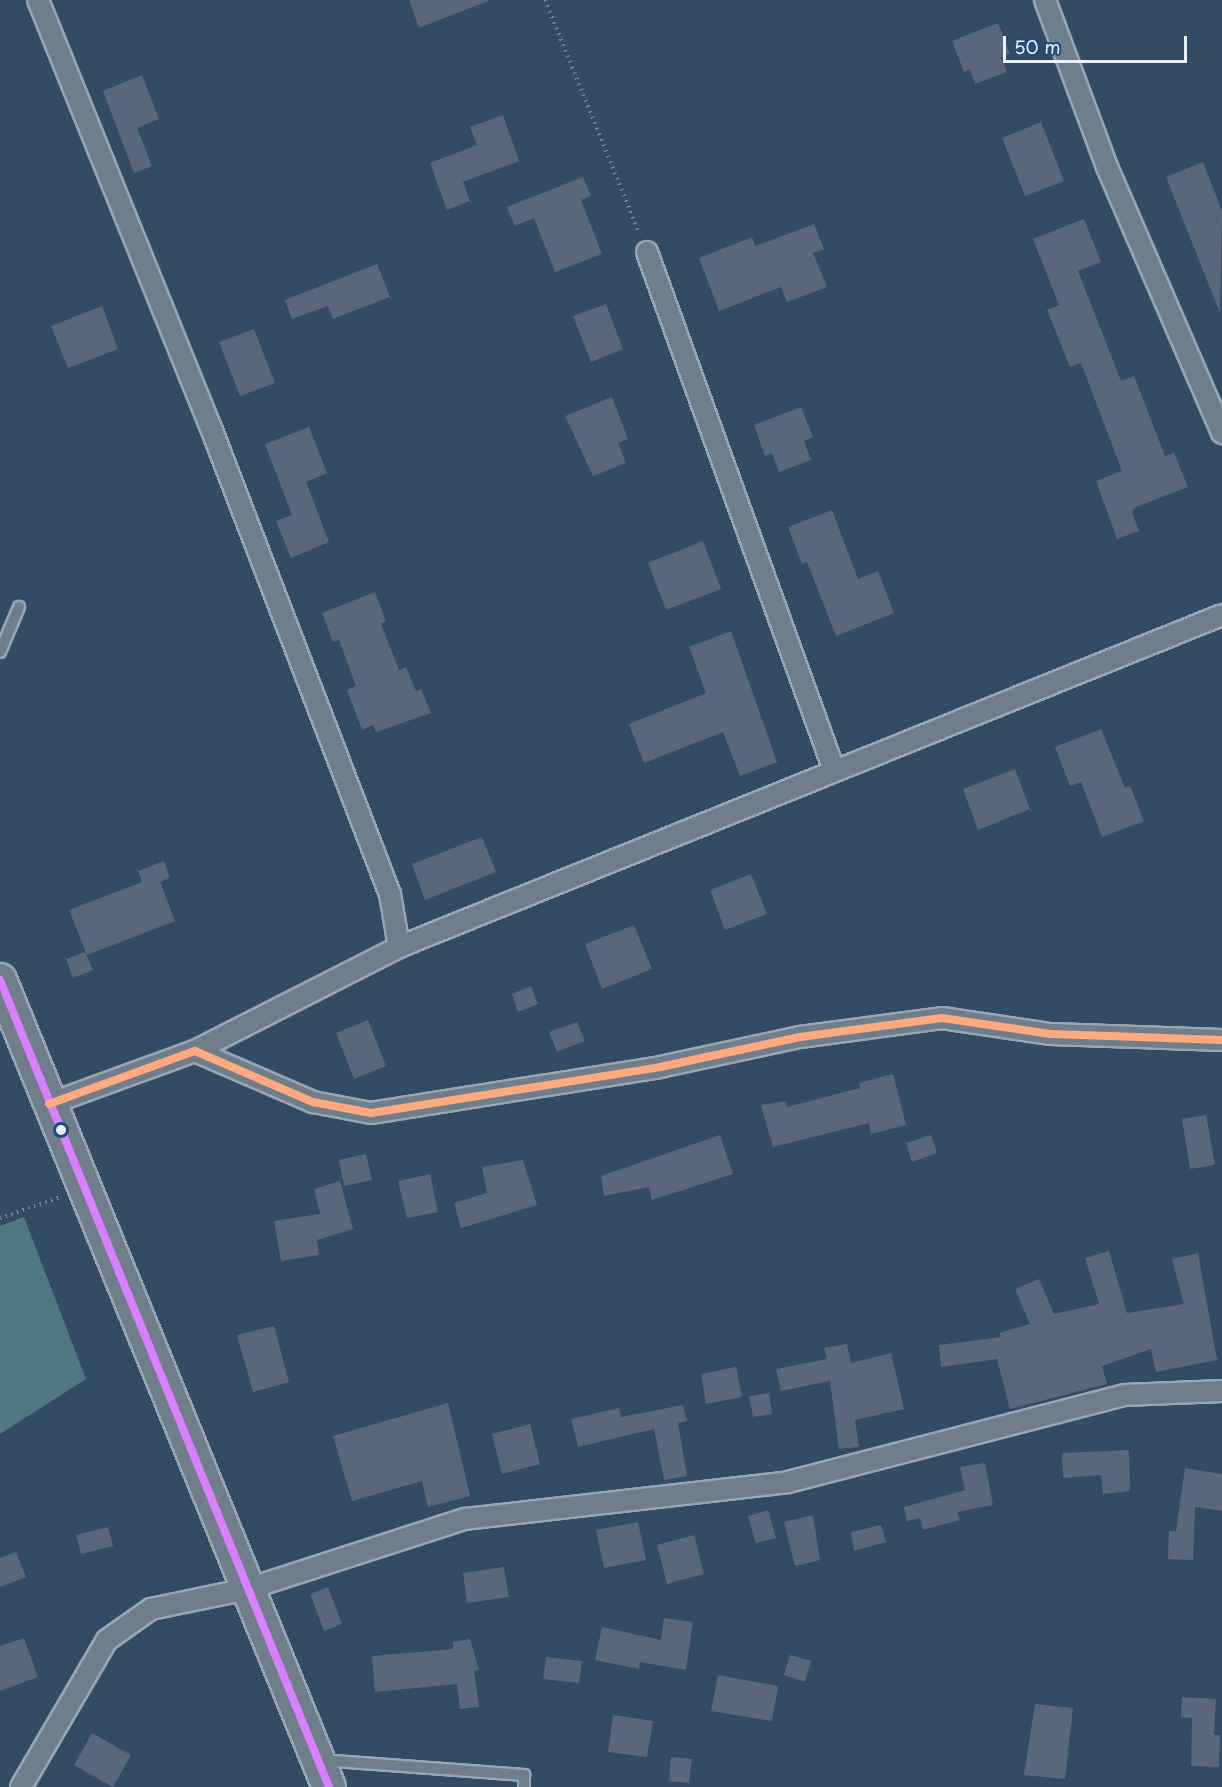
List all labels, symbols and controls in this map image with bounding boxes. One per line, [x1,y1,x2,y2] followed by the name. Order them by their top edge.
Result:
[1006,24,1190,62] scale bar
[1014,33,1061,60] text: 50 m
[55,1124,67,1136] unlabelled marker

